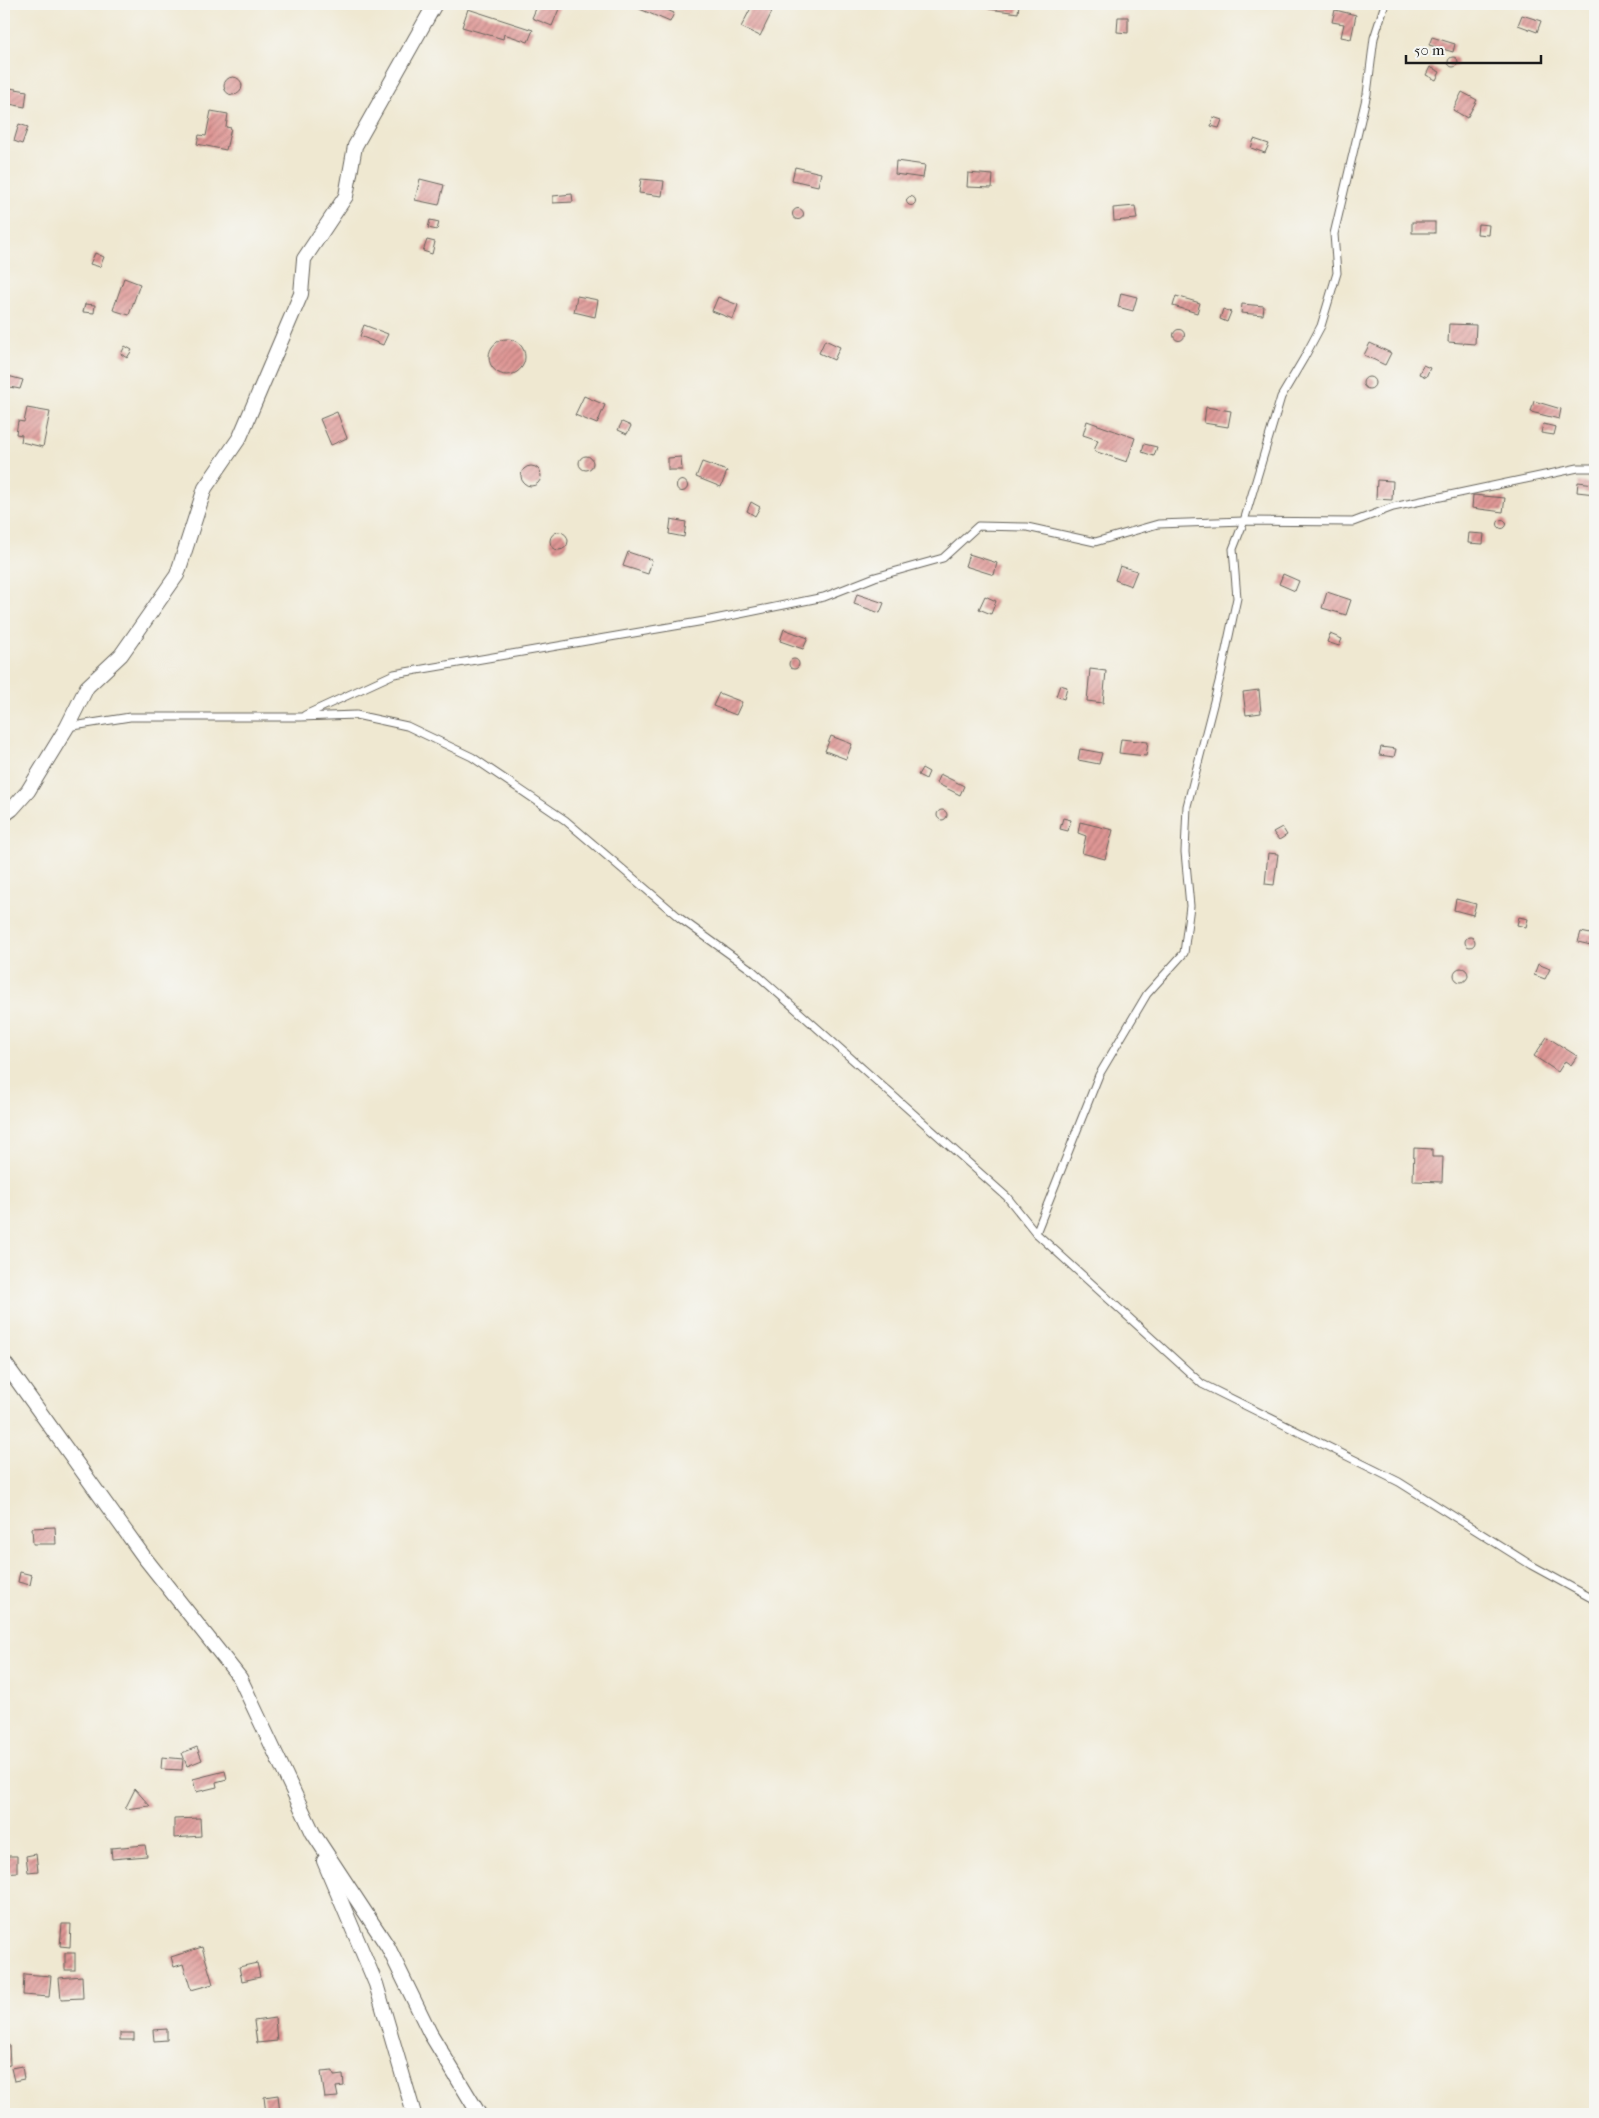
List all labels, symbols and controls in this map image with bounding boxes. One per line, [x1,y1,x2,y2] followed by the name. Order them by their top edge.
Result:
[1406,32,1542,64] scale bar
[1414,41,1445,59] text: 50 m

